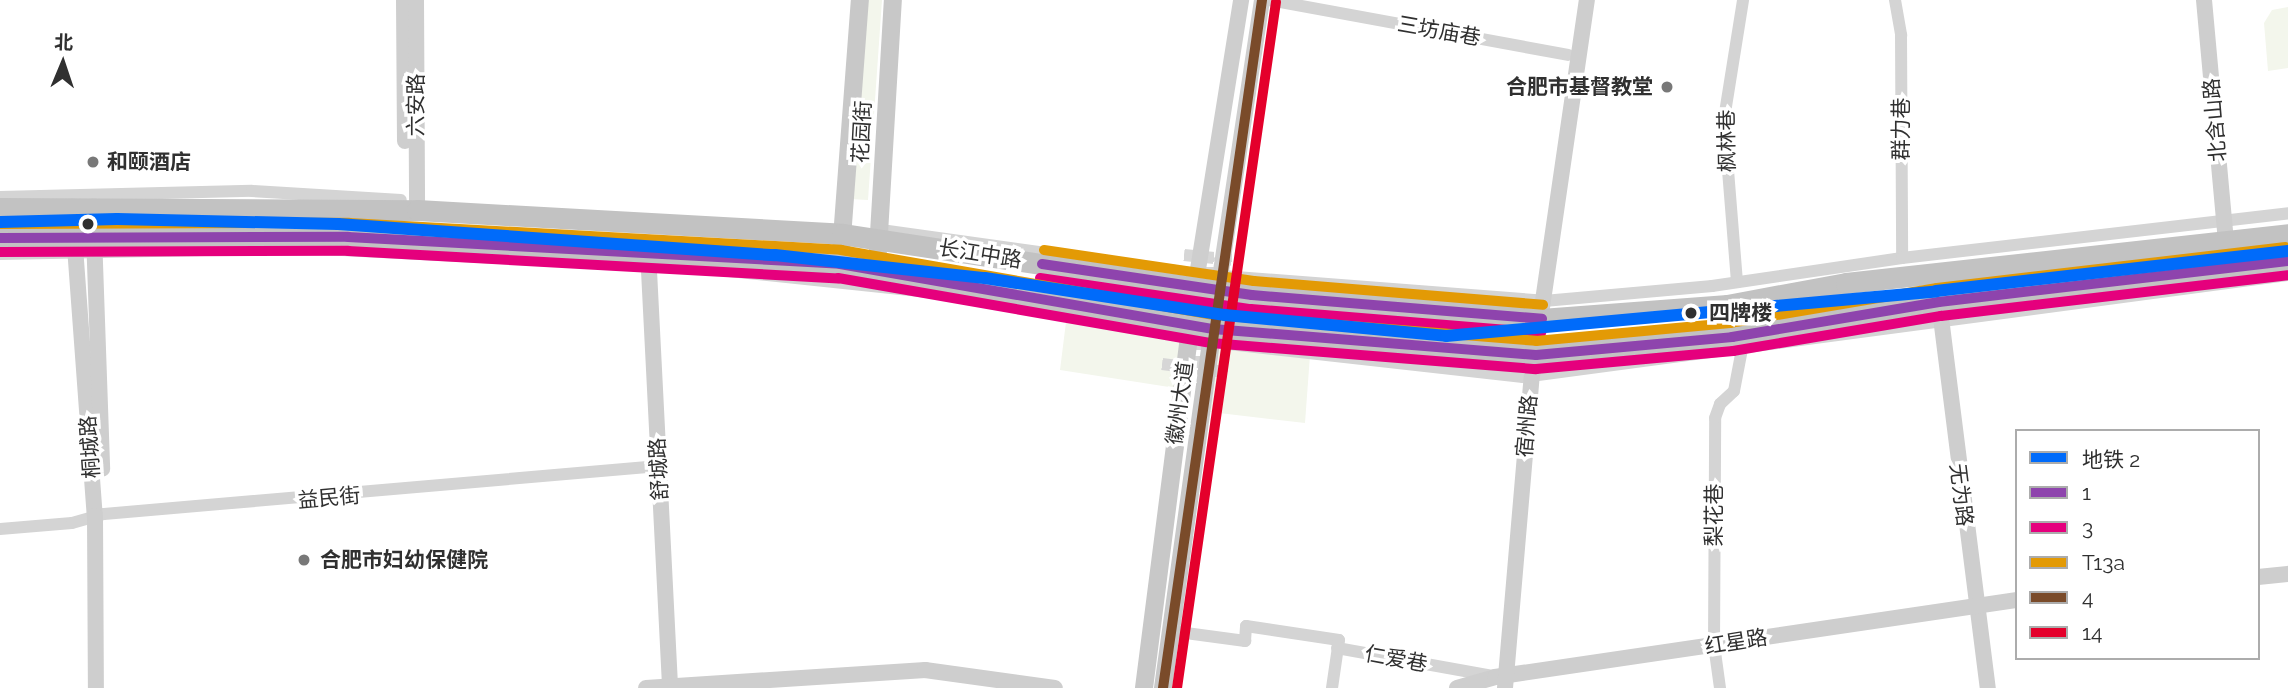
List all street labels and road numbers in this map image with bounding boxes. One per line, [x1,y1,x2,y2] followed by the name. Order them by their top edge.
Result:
[1395,11,1483,51] street label: 三坊庙巷
[403,74,429,136] street label: 六安路
[2199,77,2231,163] street label: 北含山路
[1888,98,1914,160] street label: 群力巷
[848,100,876,164] street label: 花园街
[1714,109,1740,173] street label: 枫林巷
[937,235,1023,273] street label: 长江中路
[1162,360,1198,446] street label: 徽州大道
[1512,394,1542,458] street label: 宿州路
[75,415,105,479] street label: 桐城路
[645,437,673,501] street label: 舒城路
[1945,462,1977,528] street label: 无为路
[297,483,361,513] street label: 益民街
[1701,484,1727,546] street label: 梨花巷
[1703,625,1769,659] street label: 红星路
[1363,641,1429,677] street label: 仁爱巷

